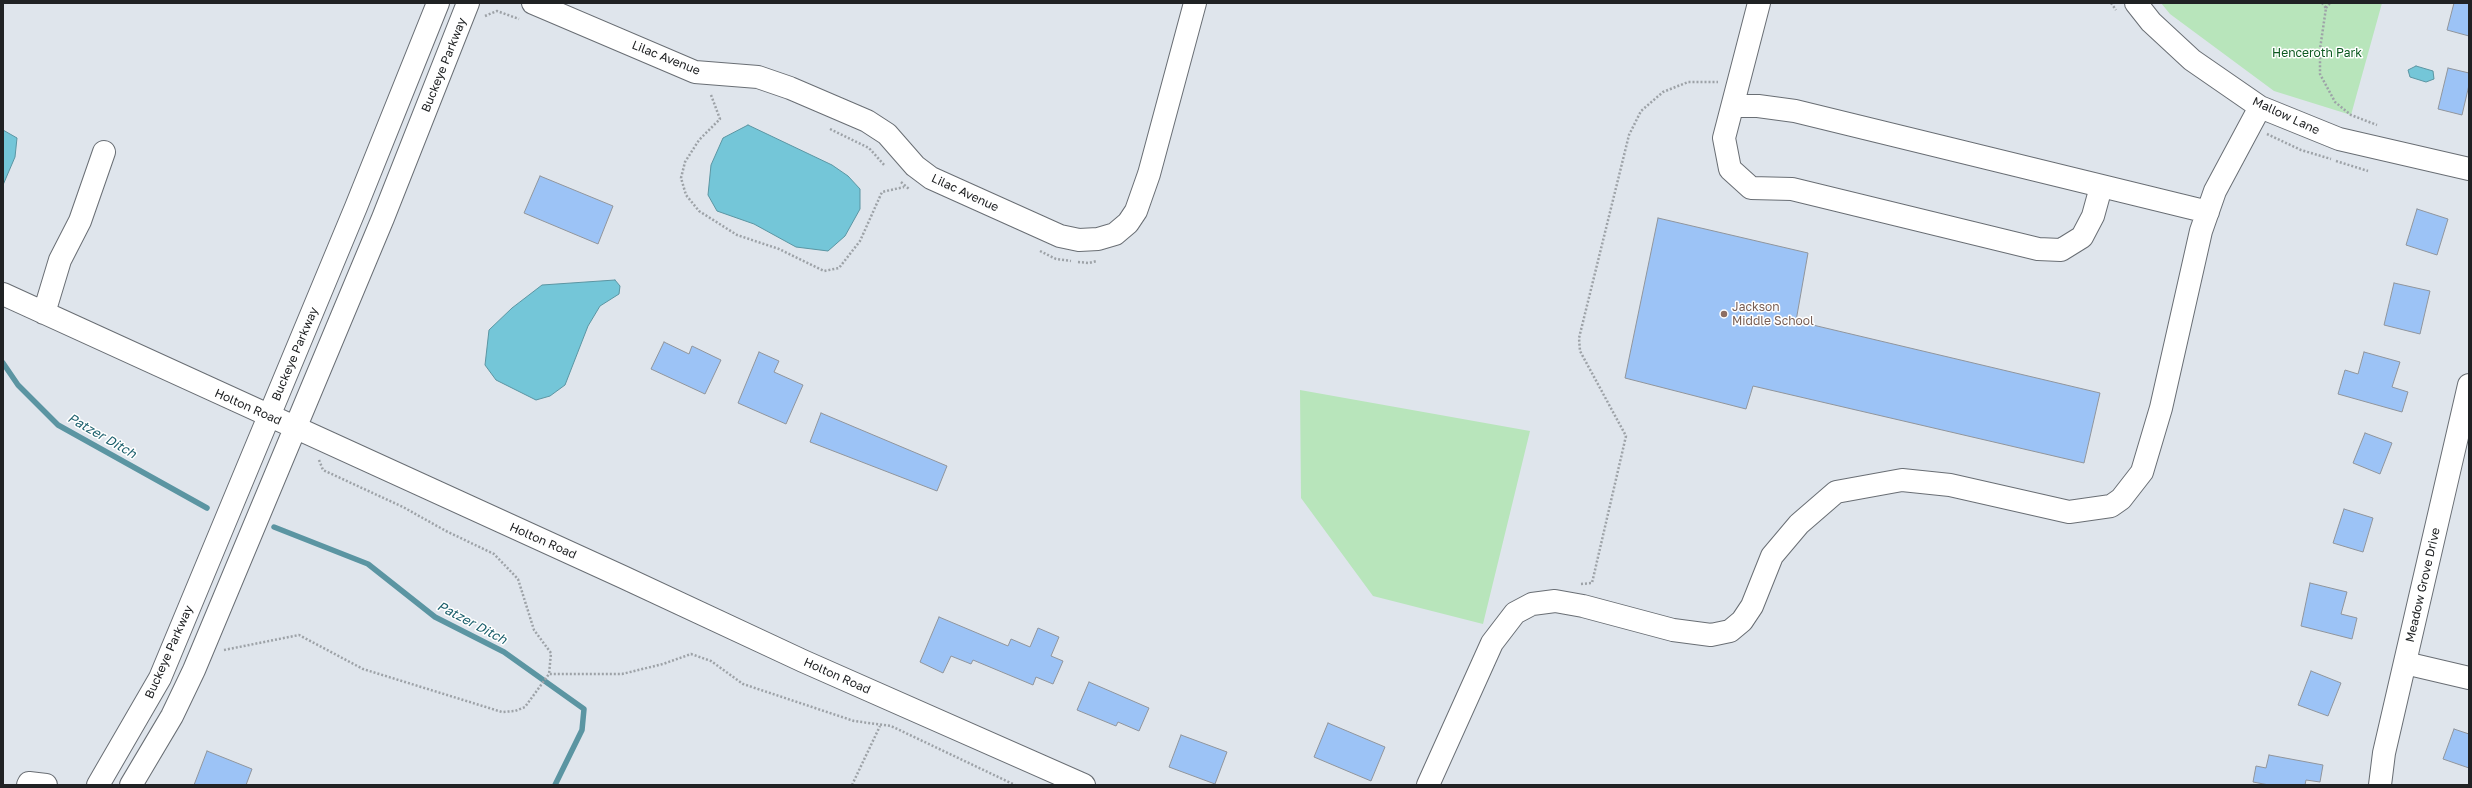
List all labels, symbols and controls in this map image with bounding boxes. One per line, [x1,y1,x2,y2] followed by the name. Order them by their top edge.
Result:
[419,16,469,114] street label: Buckeye Parkway
[630,38,702,78] street label: Lilac Avenue
[2272,46,2362,60] park label: Henceroth Park
[2250,94,2322,138] street label: Mallow Lane
[929,171,1001,215] street label: Lilac Avenue
[1732,300,1814,328] place label: Jackson Middle School
[269,305,321,403] street label: Buckeye Parkway
[1719,309,1729,319] marker: Jackson Middle School
[212,386,284,428] street label: Holton Road
[65,410,139,462] water label: Patzer Ditch
[507,520,579,562] street label: Holton Road
[2403,526,2443,644] street label: Meadow Grove Drive
[435,598,509,648] water label: Patzer Ditch
[142,603,196,701] street label: Buckeye Parkway
[801,655,873,697] street label: Holton Road

